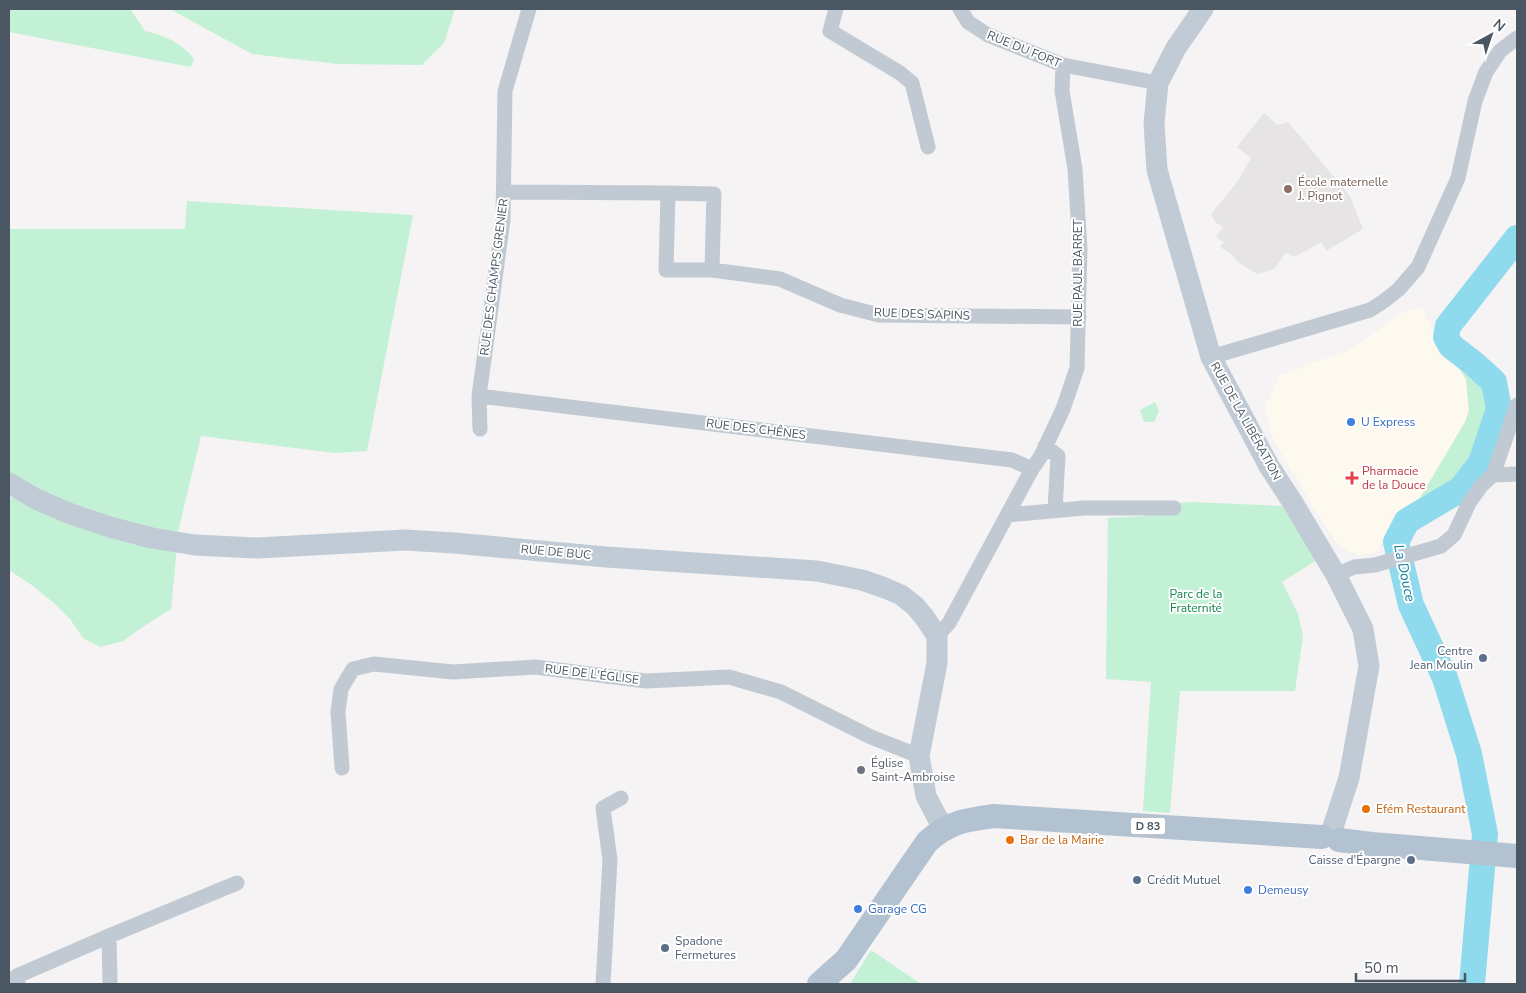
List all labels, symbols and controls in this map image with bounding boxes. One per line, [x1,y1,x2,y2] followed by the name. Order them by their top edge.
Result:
[1466,10,1516,60] north arrow
[1489,15,1509,36] text: N
[985,27,1064,71] street label: RUE DU FORT
[1297,174,1388,204] place label: École maternelle J. Pignot
[1282,183,1294,195] marker: École maternelle J. Pignot
[476,198,512,356] street label: RUE DES CHAMPS GRENIER
[1070,218,1086,327] street label: RUE PAUL BARRET
[874,304,970,324] street label: RUE DES SAPINS
[1207,359,1285,483] street label: RUE DE LA LIBÉRATION
[1361,414,1415,430] place label: U Express
[705,415,807,443] street label: RUE DES CHÊNES
[1345,416,1357,428] marker: U Express
[1362,463,1426,493] place label: Pharmacie de la Douce
[1346,472,1358,484] marker: Pharmacie de la Douce
[520,541,592,563] street label: RUE DE BUC
[1389,543,1420,604] water label: La Douce
[1170,586,1222,616] park label: Parc de la Fraternité
[1409,643,1473,673] place label: Centre Jean Moulin
[1477,652,1489,664] marker: Centre Jean Moulin
[544,660,640,688] street label: RUE DE L'ÉGLISE
[871,755,955,785] place label: Église Saint-Ambroise
[855,764,867,776] marker: Église Saint-Ambroise
[1376,801,1466,817] place label: Efém Restaurant
[1360,803,1372,815] marker: Efém Restaurant
[1130,818,1166,834] road number: D 83
[1020,832,1104,848] place label: Bar de la Mairie
[1004,834,1016,846] marker: Bar de la Mairie
[1309,852,1401,868] place label: Caisse d'Épargne
[1405,854,1417,866] marker: Caisse d'Épargne
[1147,872,1221,888] place label: Crédit Mutuel
[1131,874,1143,886] marker: Crédit Mutuel
[1258,882,1309,898] place label: Demeusy
[1242,884,1254,896] marker: Demeusy
[868,901,927,917] place label: Garage CG
[852,903,864,915] marker: Garage CG
[675,933,736,963] place label: Spadone Fermetures
[659,942,671,954] marker: Spadone Fermetures
[1356,950,1465,982] scale bar
[1364,958,1399,978] text: 50 m

